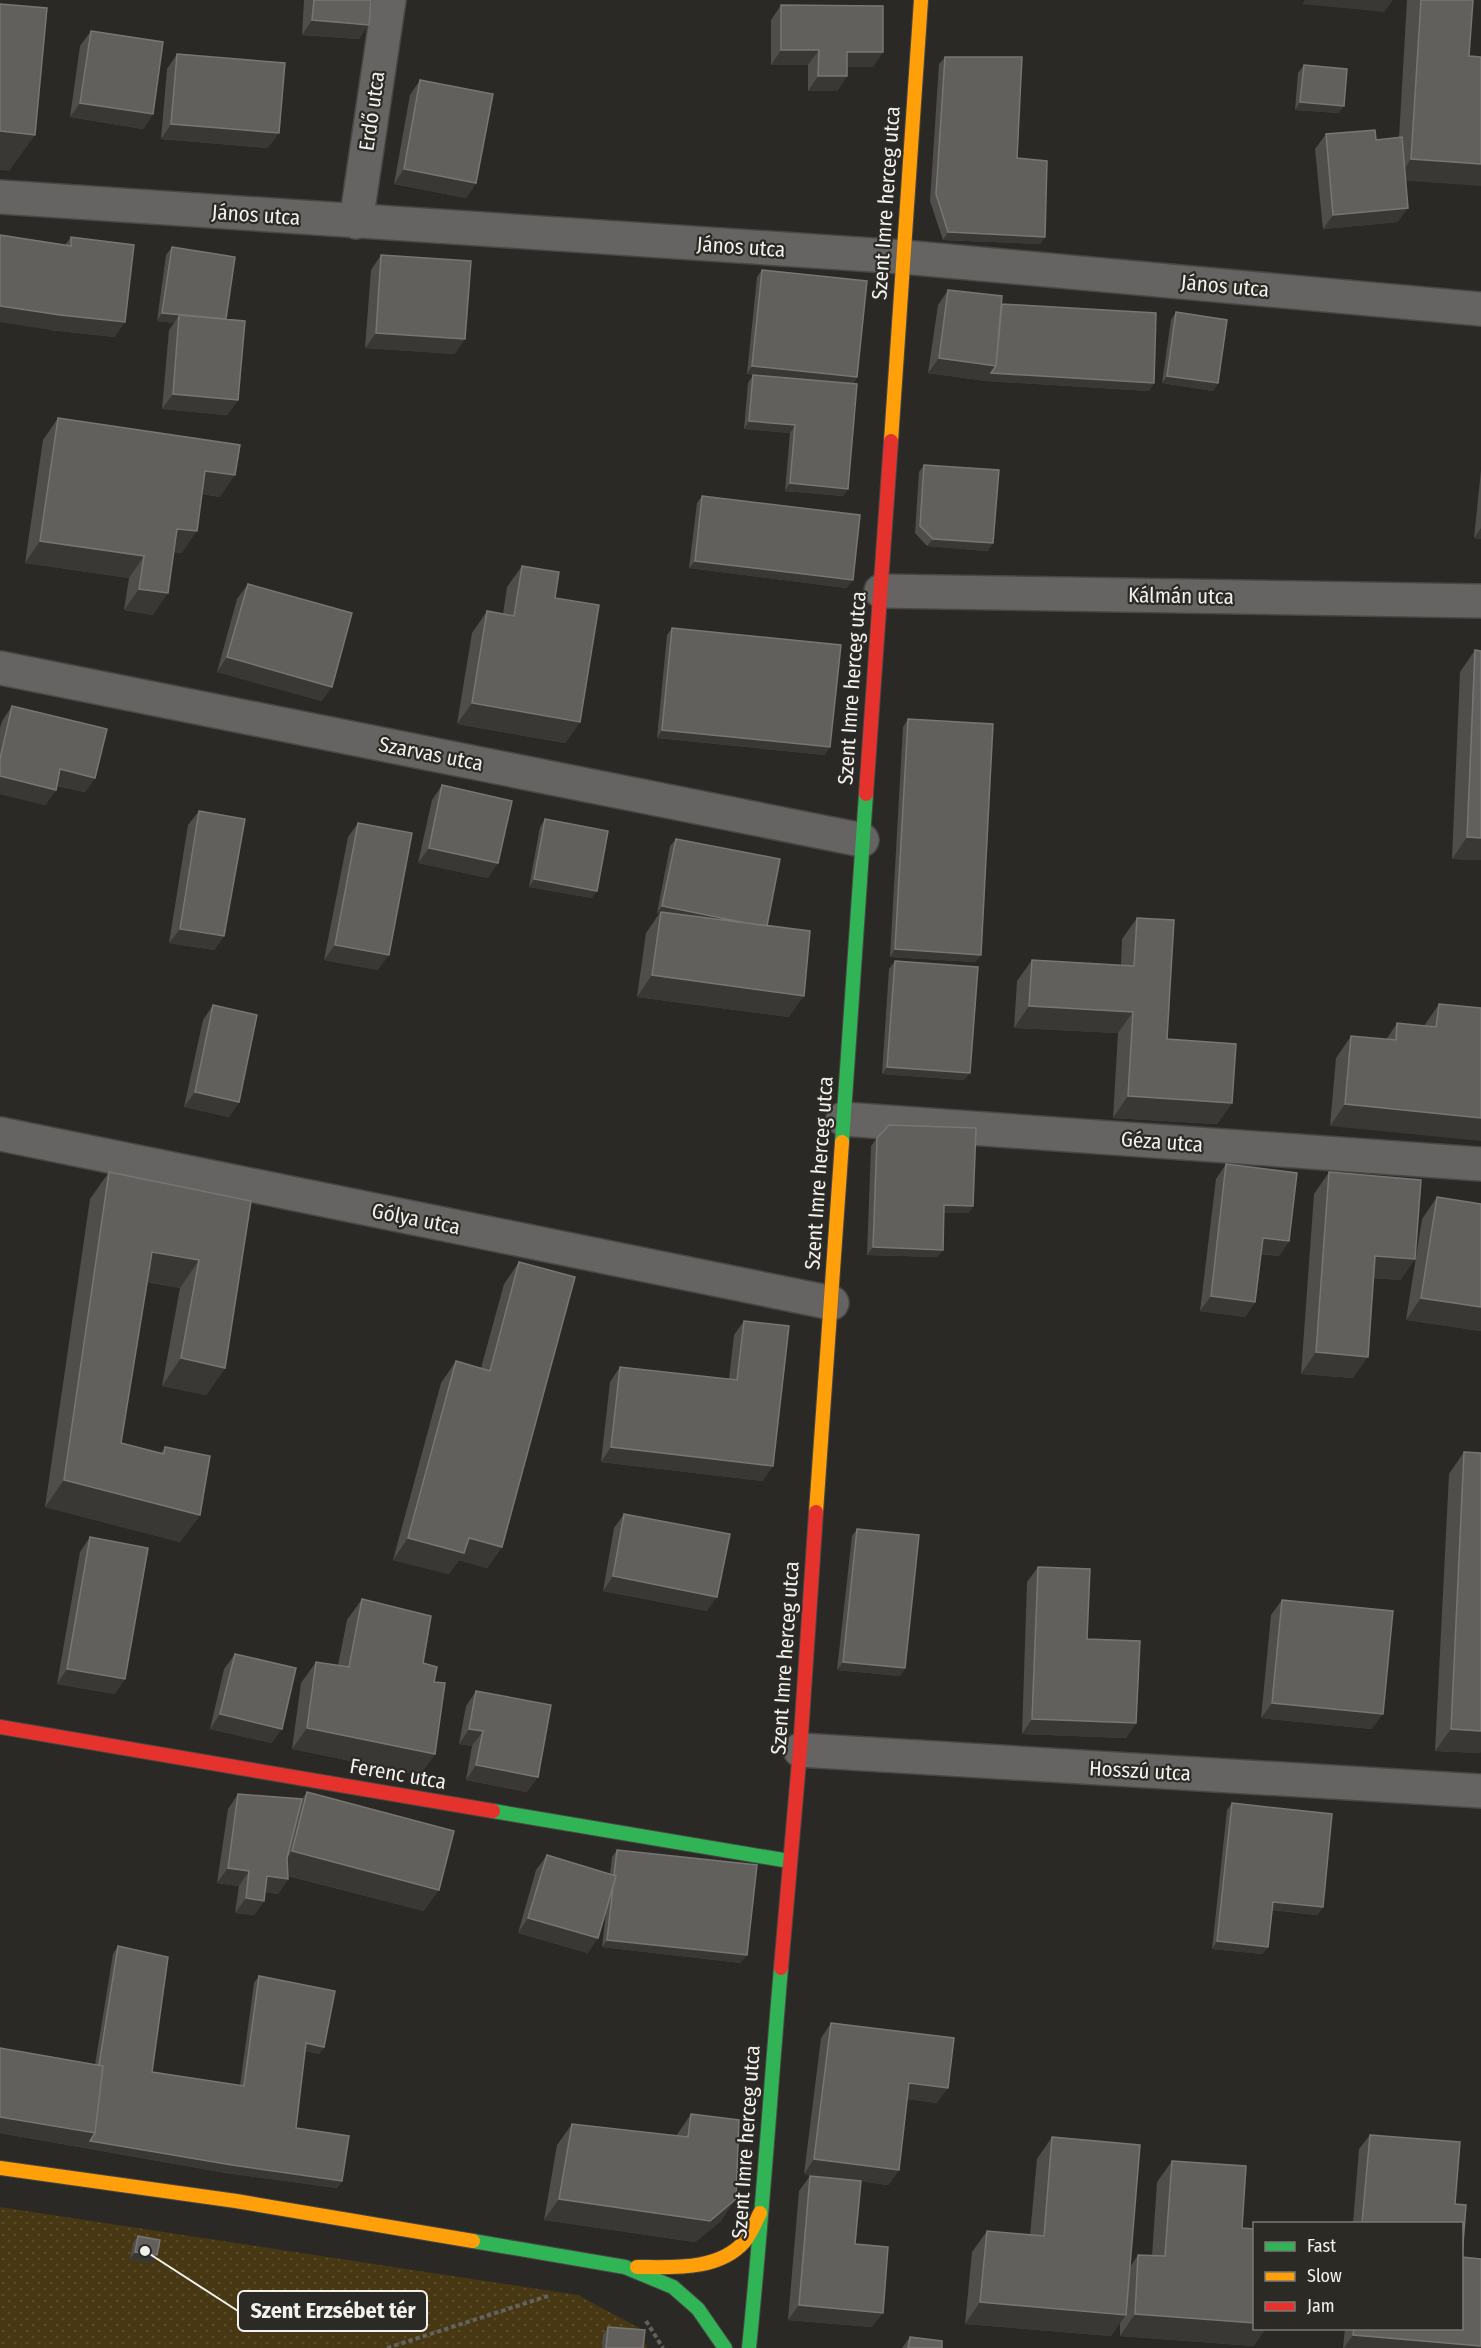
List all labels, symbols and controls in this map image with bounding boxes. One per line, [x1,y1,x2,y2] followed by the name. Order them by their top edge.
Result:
[354,69,390,153] street label: Erdő utca
[866,105,906,301] street label: Szent Imre herceg utca
[211,199,301,231] street label: János utca
[696,231,786,263] street label: János utca
[1180,269,1270,303] street label: János utca
[1128,582,1234,610] street label: Kálmán utca
[832,590,872,786] street label: Szent Imre herceg utca
[377,731,485,777] street label: Szarvas utca
[799,1075,839,1271] street label: Szent Imre herceg utca
[1120,1126,1204,1158] street label: Géza utca
[370,1198,462,1240] street label: Gólya utca
[765,1560,805,1756] street label: Szent Imre herceg utca
[348,1753,448,1795] street label: Ferenc utca
[1088,1755,1192,1787] street label: Hosszú utca
[726,2044,766,2240] street label: Szent Imre herceg utca
[1253,2222,1463,2330] legend
[1307,2235,1336,2257] text: Fast
[1307,2265,1342,2287] text: Slow
[238,2291,427,2331] callout: Szent Erzsébet tér
[1307,2295,1335,2317] text: Jam
[250,2297,416,2324] text: Szent Erzsébet tér

